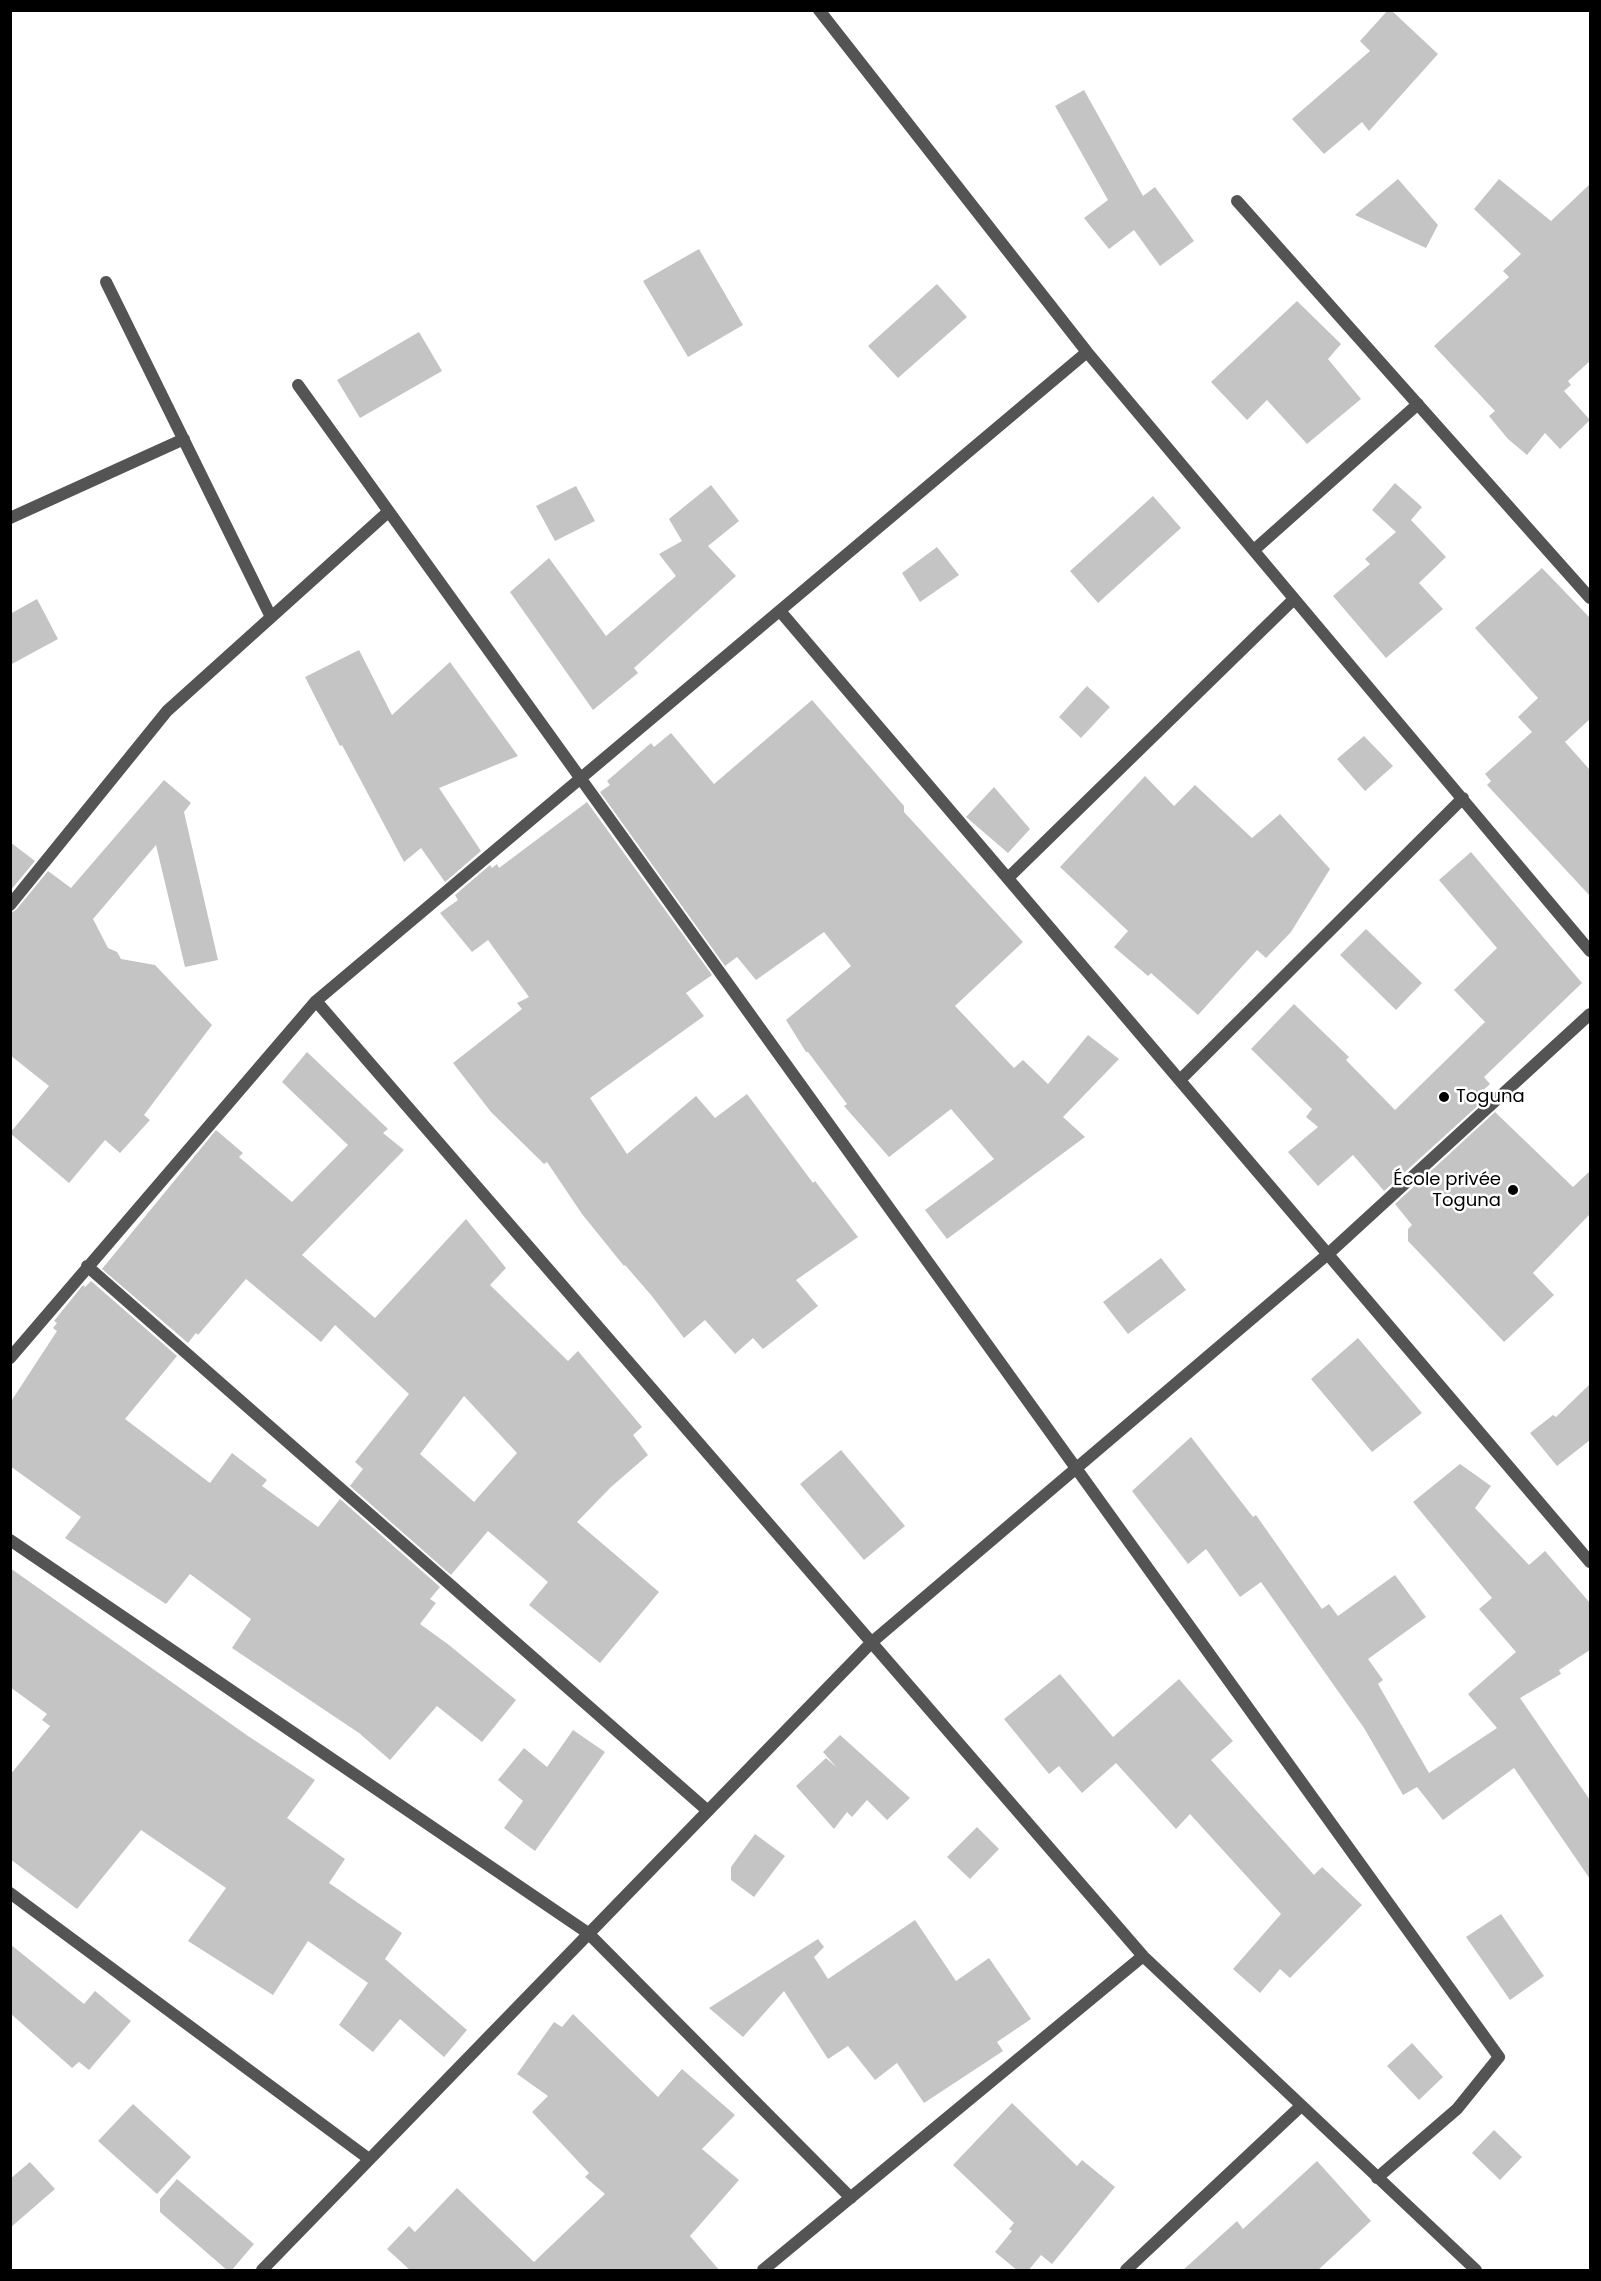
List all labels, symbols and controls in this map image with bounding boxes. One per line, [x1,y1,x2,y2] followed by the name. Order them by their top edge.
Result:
[1456,1086,1525,1108] place label: Toguna
[1437,1090,1451,1104] marker: Toguna
[1393,1169,1501,1212] place label: École privée Toguna
[1506,1183,1520,1197] marker: École privée Toguna

